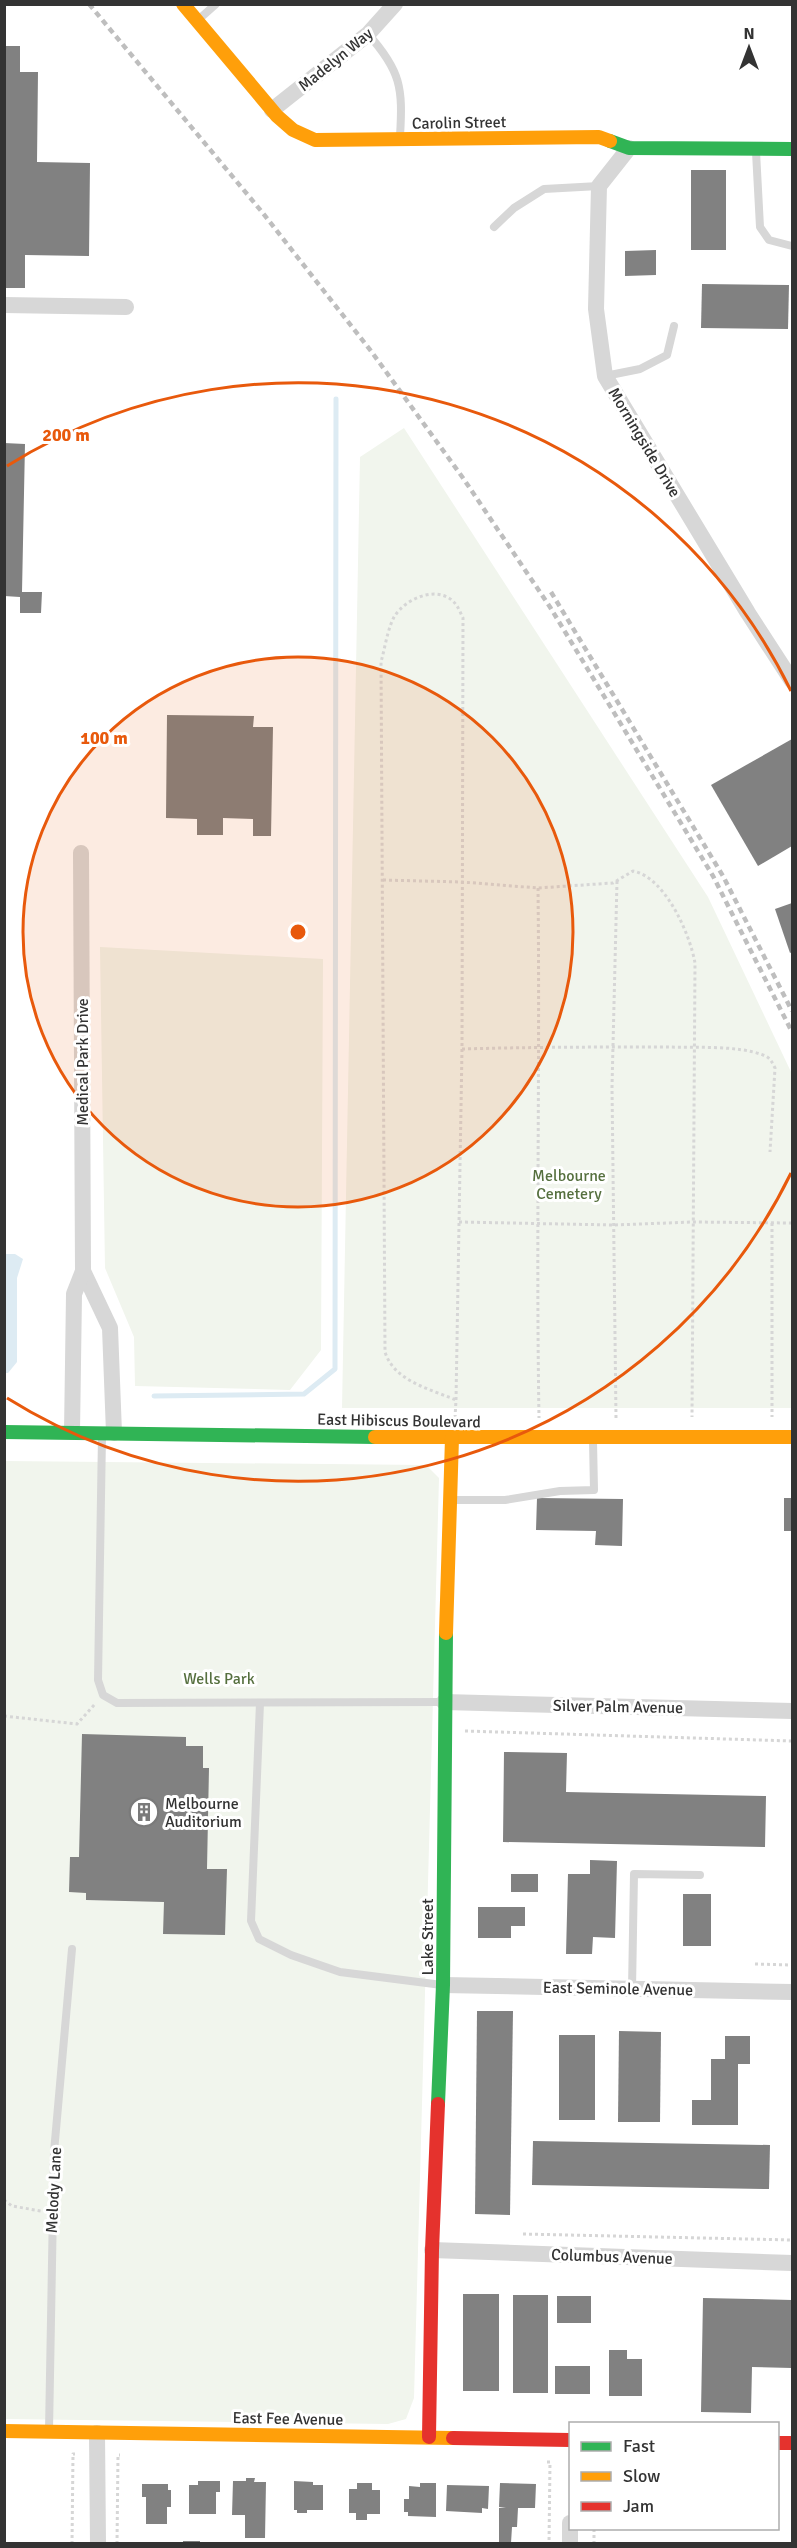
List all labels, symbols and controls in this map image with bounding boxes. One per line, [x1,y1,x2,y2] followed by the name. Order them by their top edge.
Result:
[719,18,779,78] north arrow
[294,23,377,96] street label: Madelyn Way
[743,24,755,44] text: N
[412,112,507,134] street label: Carolin Street
[604,384,685,501] street label: Morningside Drive
[42,424,90,446] text: 200 m
[80,727,128,749] text: 100 m
[288,922,308,942] centre of rings
[73,998,93,1126] street label: Medical Park Drive
[532,1166,606,1204] park label: Melbourne Cemetery
[317,1410,481,1432] street label: East Hibiscus Boulevard
[183,1669,255,1689] park label: Wells Park
[553,1696,683,1718] street label: Silver Palm Avenue
[165,1794,242,1832] place label: Melbourne Auditorium
[128,1796,160,1828] building icon: Melbourne Auditorium
[418,1898,438,1976] street label: Lake Street
[543,1978,693,2000] street label: East Seminole Avenue
[42,2146,66,2234] street label: Melody Lane
[551,2245,673,2269] street label: Columbus Avenue
[232,2408,343,2430] street label: East Fee Avenue
[569,2422,779,2530] legend
[623,2435,655,2457] text: Fast
[623,2465,660,2487] text: Slow
[623,2495,654,2517] text: Jam

